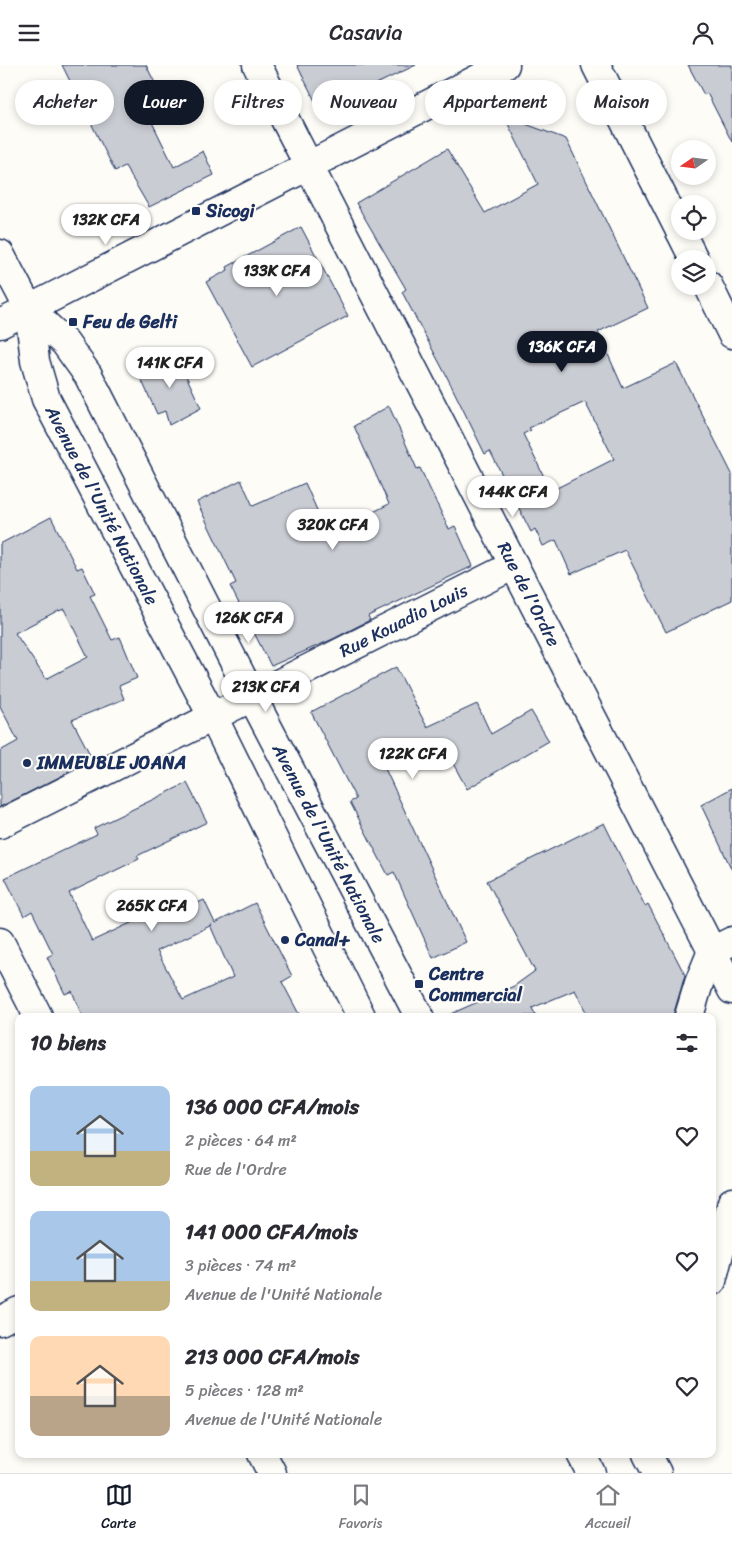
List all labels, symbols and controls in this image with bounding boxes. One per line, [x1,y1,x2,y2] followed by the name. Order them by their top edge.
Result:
[329,13,403,52] text: Casavia
[15,19,43,47] icon: menu
[689,19,717,47] icon: person
[15,80,114,125] chip: Acheter
[124,80,204,125] chip: Louer
[214,80,302,125] chip: Filtres
[312,80,415,125] chip: Nouveau
[425,80,566,125] chip: Appartement
[576,80,667,125] chip: Maison
[671,140,716,185] north arrow
[671,140,716,295] map controls
[205,195,255,227] place label: Sicogi
[671,195,716,240] button: locate
[54,203,158,246] pin: 132K CFA
[72,205,140,234] text: 132K CFA
[190,205,202,217] marker: Sicogi
[671,250,716,295] button: layers
[225,255,329,297] pin: 133K CFA
[243,256,311,285] text: 133K CFA
[82,306,178,338] place label: Feu de Gelti
[67,316,79,328] marker: Feu de Gelti
[510,331,614,373] pin: 136K CFA
[528,332,596,361] text: 136K CFA
[118,347,222,389] pin: 141K CFA
[137,348,203,377] text: 141K CFA
[36,399,168,611] street label: Avenue de l'Unité Nationale
[461,475,565,518] pin: 144K CFA
[478,477,548,506] text: 144K CFA
[281,509,385,551] pin: 320K CFA
[297,510,369,539] text: 320K CFA
[488,536,569,653] street label: Rue de l'Ordre
[334,574,474,667] street label: Rue Kouadio Louis
[197,601,301,644] pin: 126K CFA
[215,603,283,632] text: 126K CFA
[214,671,318,713] pin: 213K CFA
[232,672,300,701] text: 213K CFA
[263,737,394,949] street label: Avenue de l'Unité Nationale
[361,737,465,780] pin: 122K CFA
[379,739,447,768] text: 122K CFA
[36,747,186,779] place label: IMMEUBLE JOANA
[21,757,33,769] marker: IMMEUBLE JOANA
[100,889,204,932] pin: 265K CFA
[116,891,188,920] text: 265K CFA
[294,924,350,956] place label: Canal+
[279,934,291,946] marker: Canal+
[428,958,523,1011] place label: Centre Commercial
[413,978,425,990] marker: Centre Commercial
[30,1024,106,1062] text: 10 biens
[673,1029,701,1057] icon: filters
[185,1088,359,1126] text: 136 000 CFA/mois
[70,1106,130,1166] icon: home
[673,1122,701,1150] icon: heart
[185,1126,297,1155] text: 2 pièces · 64 m²
[185,1155,287,1184] text: Rue de l'Ordre
[185,1213,358,1251] text: 141 000 CFA/mois
[70,1231,130,1291] icon: home
[673,1247,701,1275] icon: heart
[185,1251,296,1280] text: 3 pièces · 74 m²
[185,1280,382,1309] text: Avenue de l'Unité Nationale
[185,1338,359,1376] text: 213 000 CFA/mois
[70,1356,130,1416] icon: home
[673,1372,701,1400] icon: heart
[185,1376,304,1405] text: 5 pièces · 128 m²
[185,1405,382,1434] text: Avenue de l'Unité Nationale
[101,1481,136,1536] tab: Carte
[339,1481,382,1536] tab: Favoris
[585,1481,631,1536] tab: Accueil

